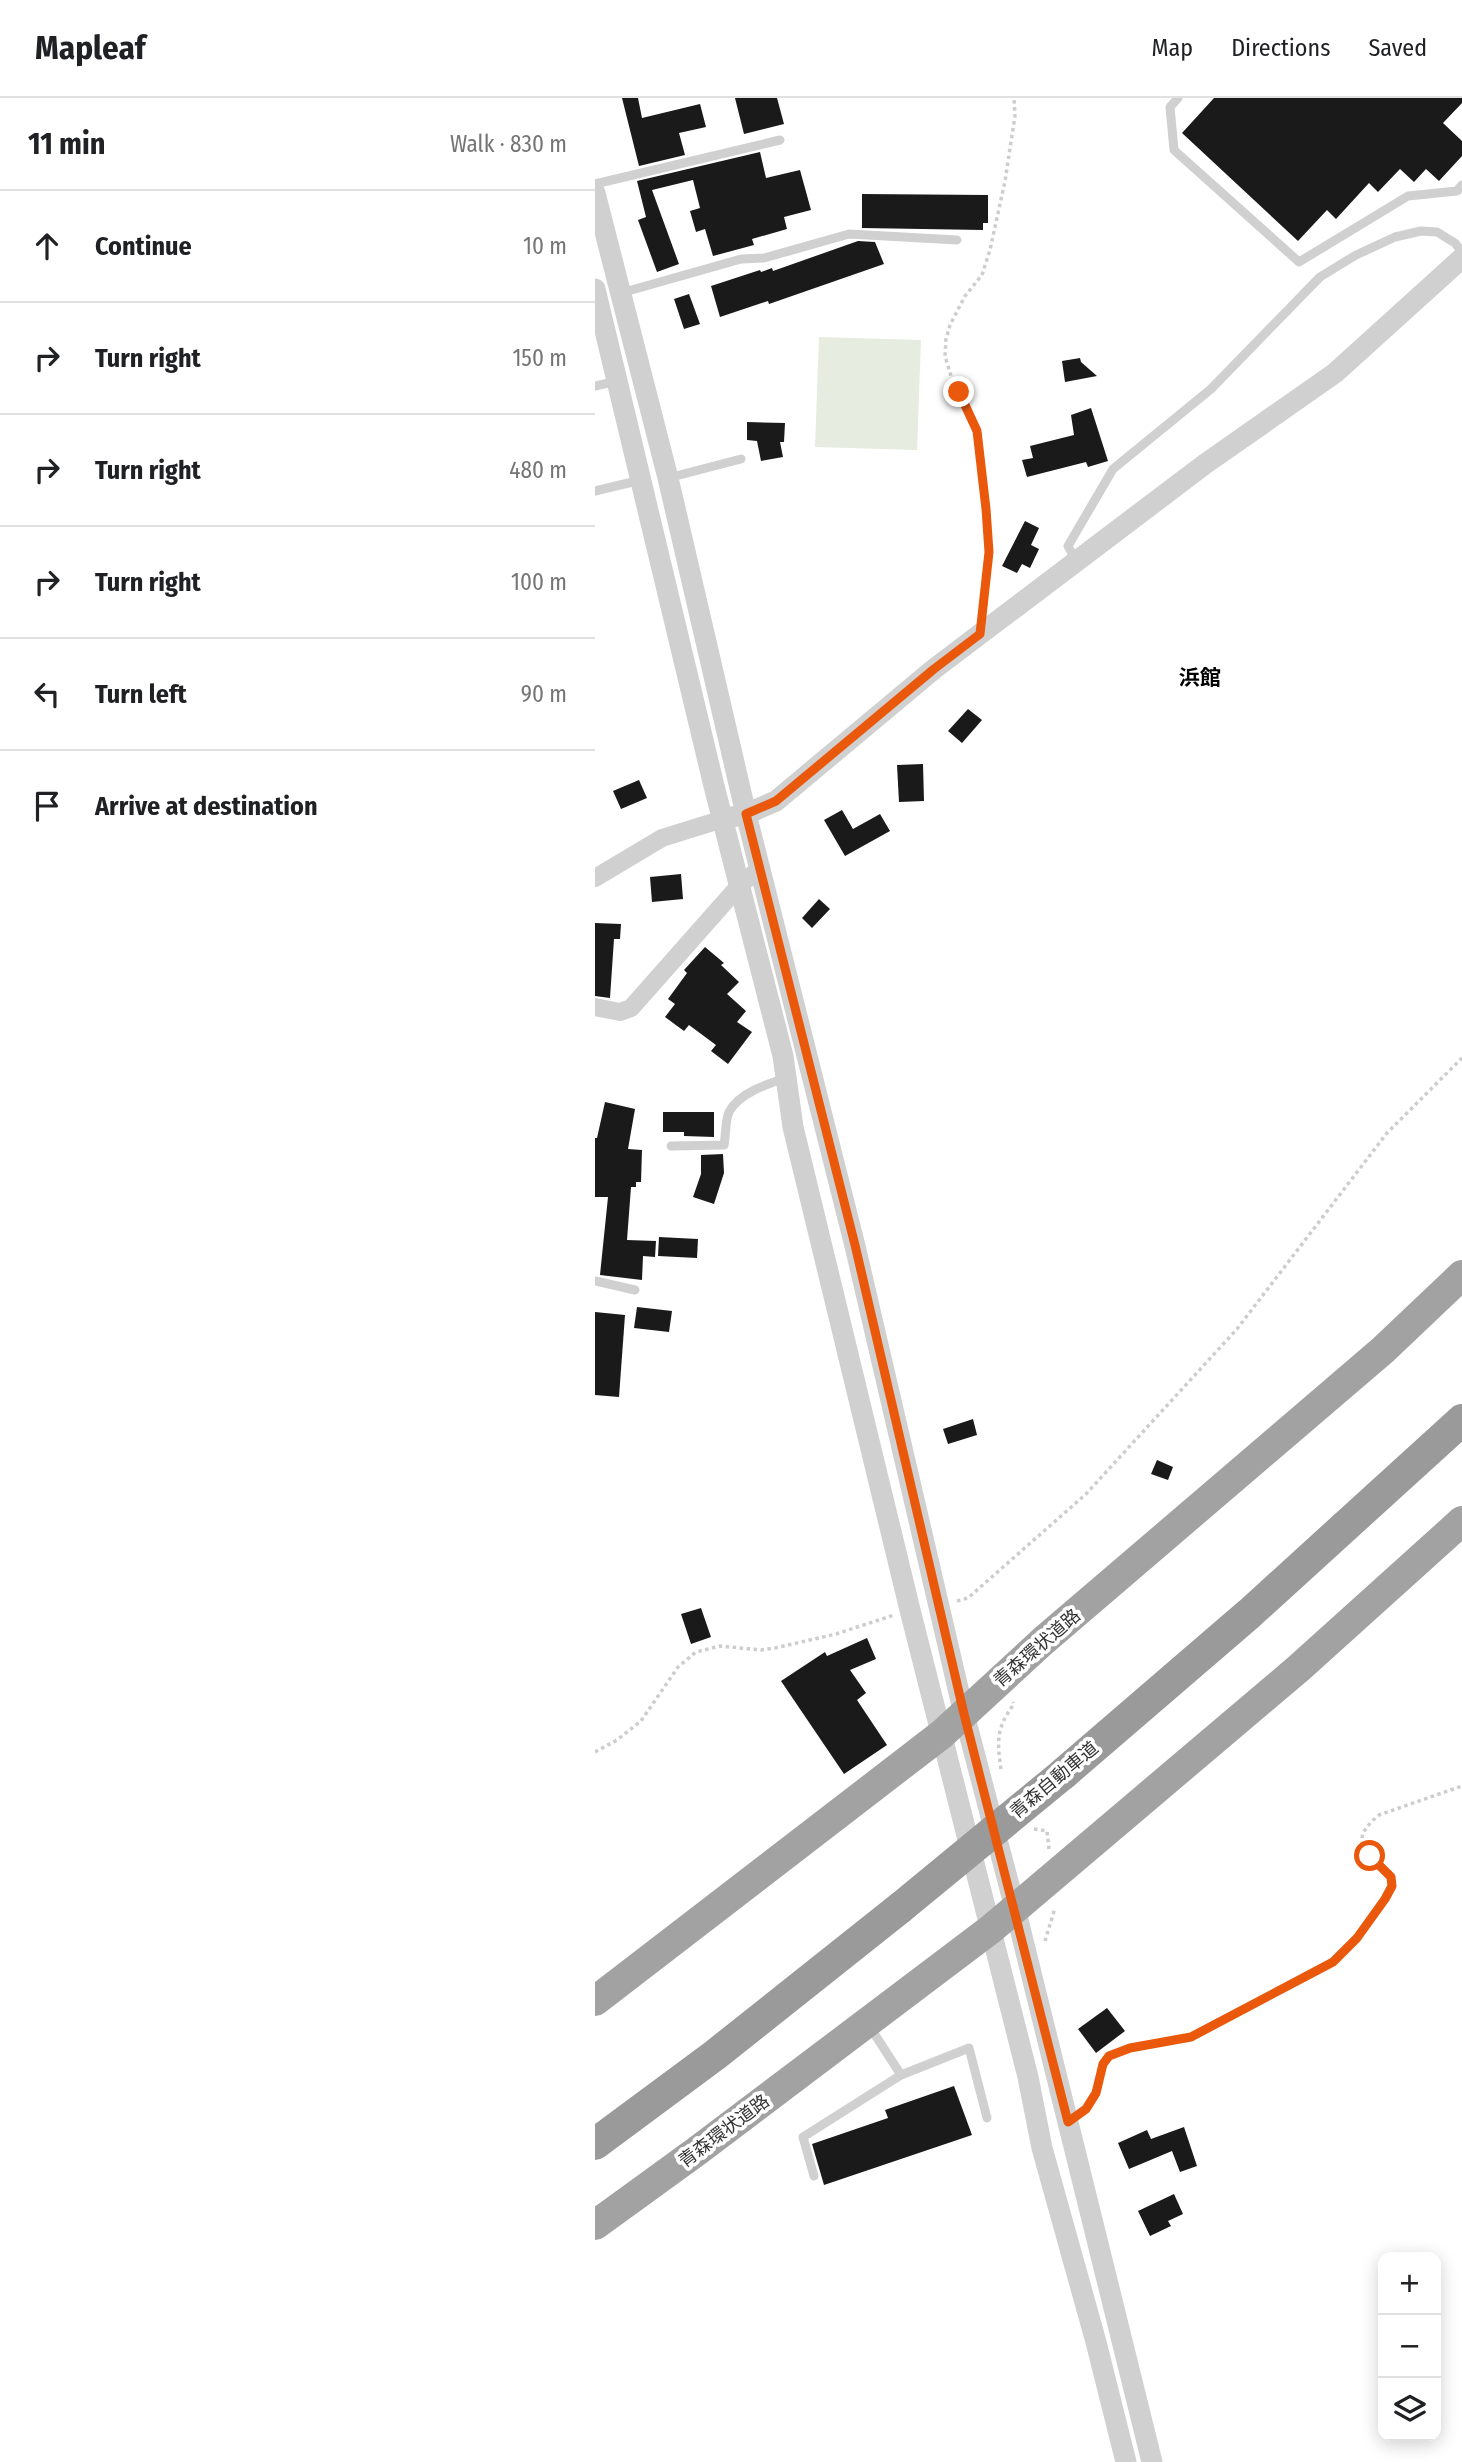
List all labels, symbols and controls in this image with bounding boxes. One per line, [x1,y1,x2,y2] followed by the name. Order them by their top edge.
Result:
[35,28,146,68] text: Mapleaf
[1152,34,1193,62] text: Map
[1231,34,1330,62] text: Directions
[1368,34,1427,62] text: Saved
[28,126,105,162] text: 11 min
[450,130,567,158] text: Walk · 830 m
[28,227,66,265] icon: ahead
[95,231,192,262] text: Continue
[523,232,567,260] text: 10 m
[28,339,66,377] icon: right
[95,343,201,374] text: Turn right
[512,344,567,372] text: 150 m
[943,376,974,407] route end
[28,451,66,489] icon: right
[95,455,201,486] text: Turn right
[509,456,567,484] text: 480 m
[28,563,66,601] icon: right
[95,567,201,598] text: Turn right
[511,568,567,596] text: 100 m
[1179,665,1221,691] district label: 浜館
[28,675,66,713] icon: left
[95,679,187,710] text: Turn left
[521,680,567,708] text: 90 m
[28,787,66,825] icon: arrive
[95,791,318,822] text: Arrive at destination
[989,1604,1085,1692] street label: 青森環状道路
[1006,1737,1102,1823] street label: 青森自動車道
[1354,1840,1385,1871] route start
[674,2090,774,2172] street label: 青森環状道路
[1378,2252,1441,2441] map controls
[1378,2252,1441,2315] button: +
[1378,2315,1441,2378] button: −
[1378,2378,1441,2441] button: layers

